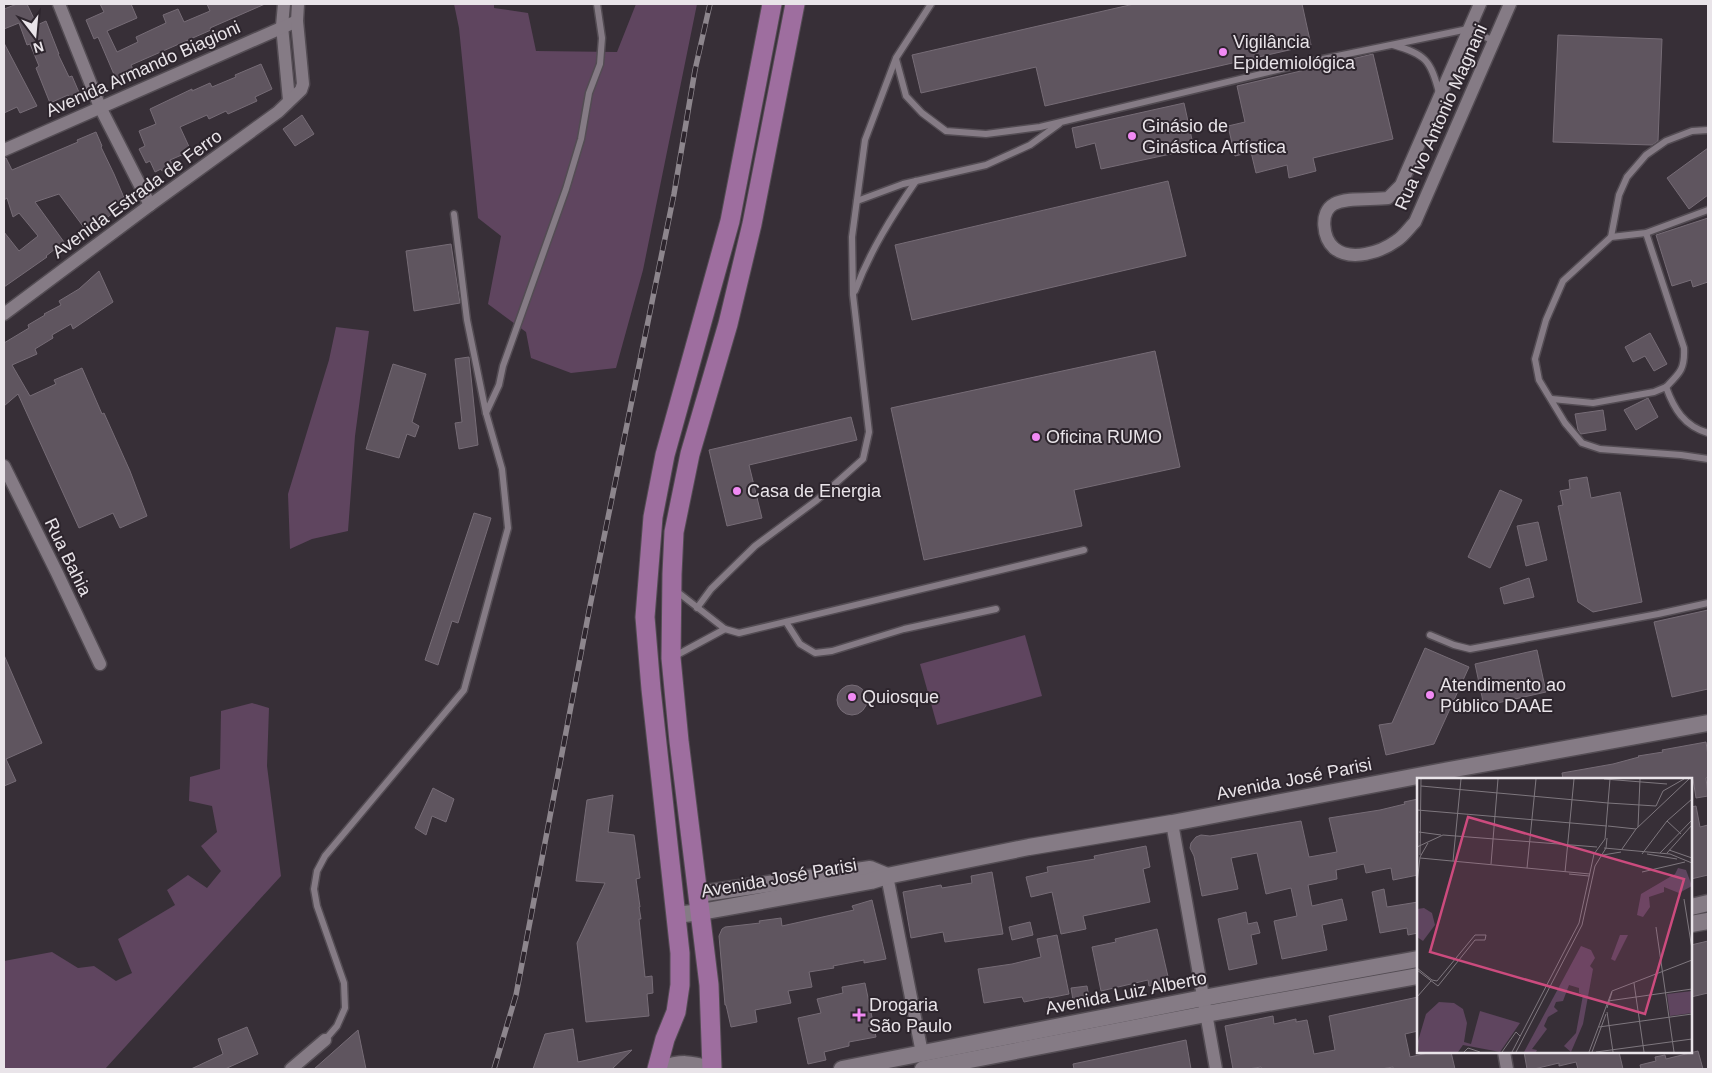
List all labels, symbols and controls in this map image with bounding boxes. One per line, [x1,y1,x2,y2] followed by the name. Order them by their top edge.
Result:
[10,10,60,60] north arrow
[43,17,243,121] street label: Avenida Armando Biagioni
[1391,21,1491,213] street label: Rua Ivo Antonio Magnani
[1233,32,1356,73] place label: Vigilância Epidemiológica
[32,38,46,57] text: N
[1217,46,1229,58] marker: Vigilância Epidemiológica
[1142,116,1287,157] place label: Ginásio de Ginástica Artística
[48,126,226,262] street label: Avenida Estrada de Ferro
[1126,130,1138,142] marker: Ginásio de Ginástica Artística
[1046,427,1162,447] place label: Oficina RUMO
[1030,431,1042,443] marker: Oficina RUMO
[747,481,882,501] place label: Casa de Energia
[731,485,743,497] marker: Casa de Energia
[41,515,96,600] street label: Rua Bahia
[1440,675,1566,716] place label: Atendimento ao Público DAAE
[862,687,939,707] place label: Quiosque
[1424,689,1436,701] marker: Atendimento ao Público DAAE
[846,691,858,703] marker: Quiosque
[1215,754,1373,804] street label: Avenida José Parisi
[1417,778,1692,1053] inset map
[700,854,858,902] street label: Avenida José Parisi
[1044,968,1208,1018] street label: Avenida Luiz Alberto
[869,995,952,1036] place label: Drogaria São Paulo
[853,1009,865,1021] marker: Drogaria São Paulo

